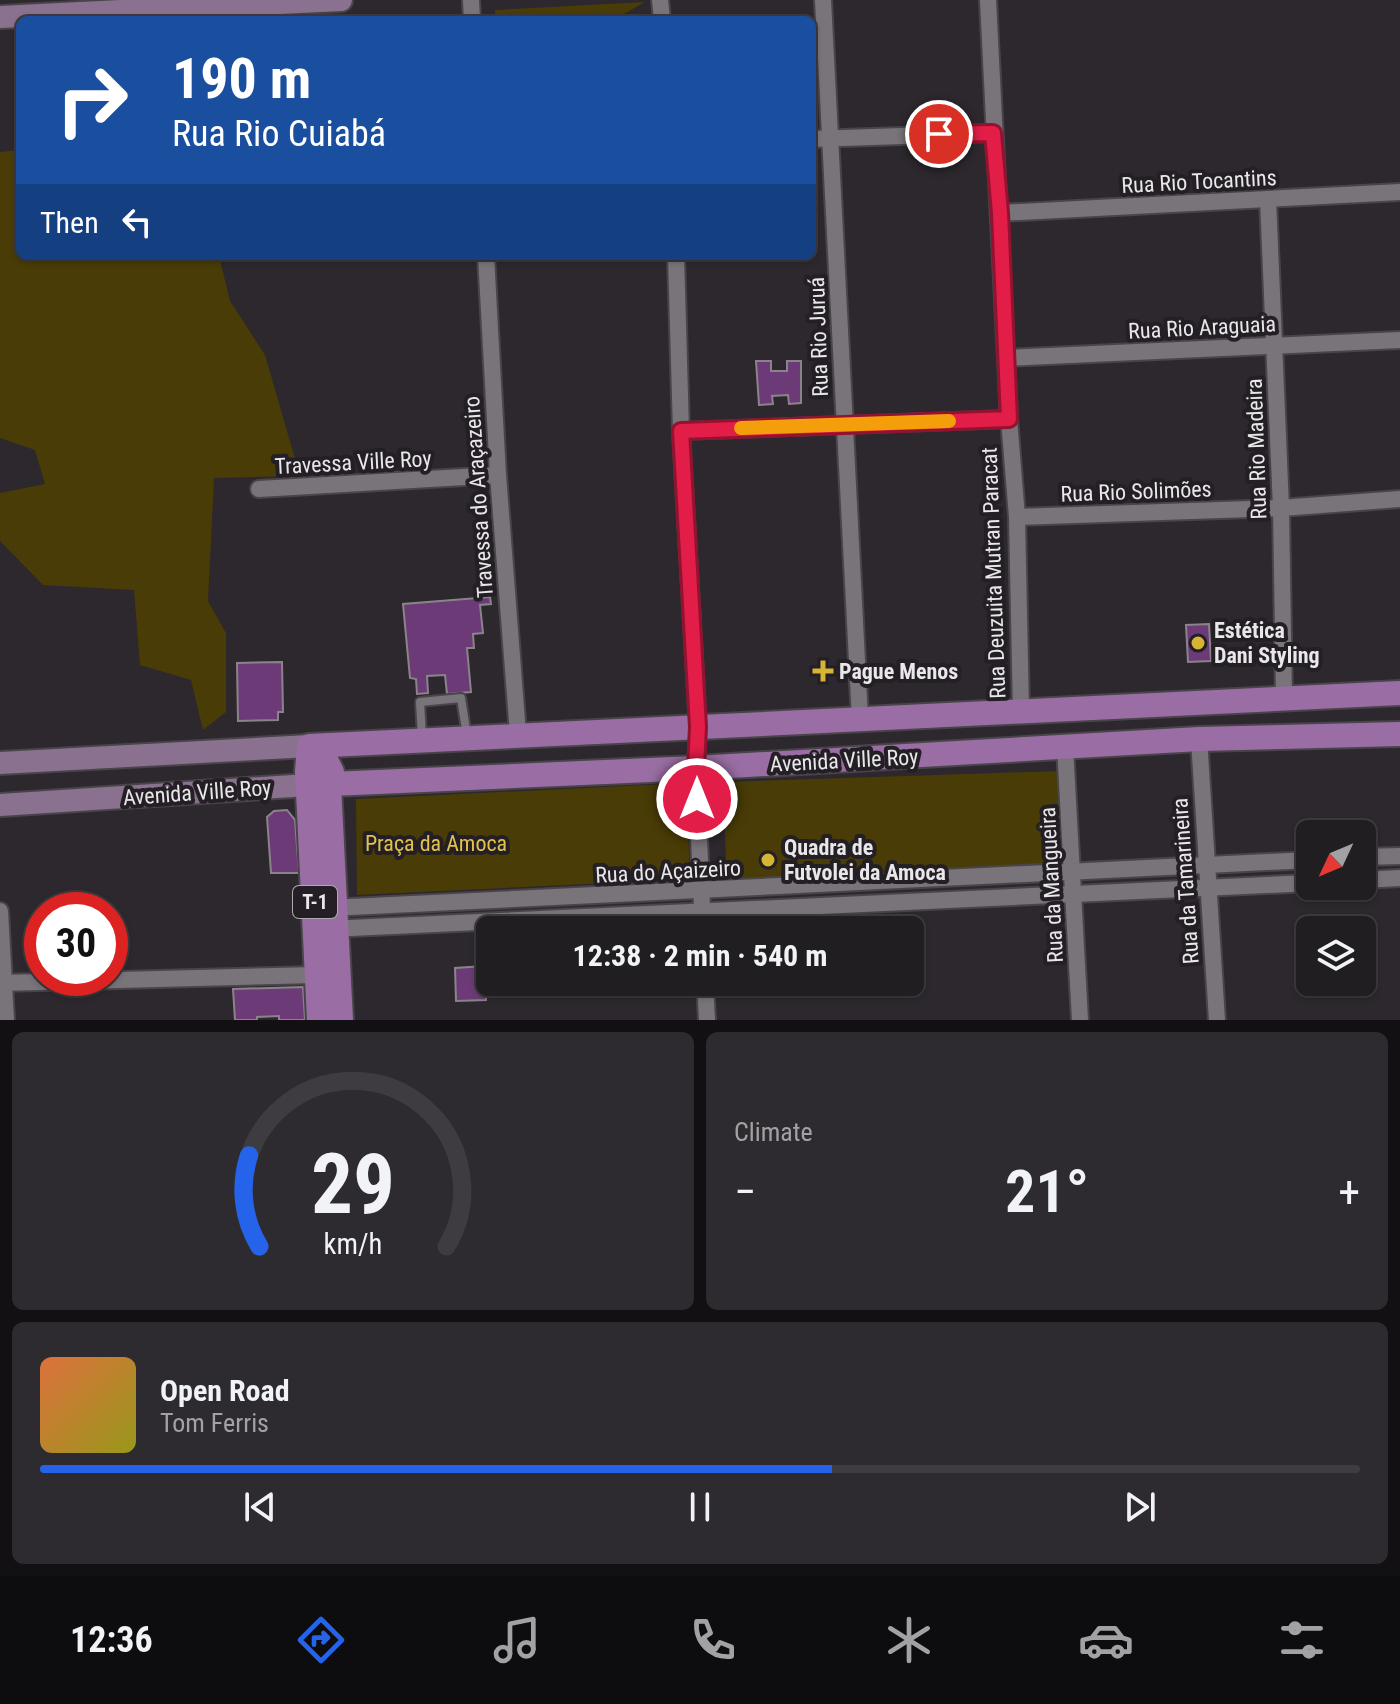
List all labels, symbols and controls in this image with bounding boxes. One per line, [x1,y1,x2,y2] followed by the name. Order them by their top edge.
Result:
[172,46,311,112] text: 190 m
[40,48,144,152] icon: right
[905,100,973,168] pin
[917,112,961,156] icon: arrive
[172,113,386,155] text: Rua Rio Cuiabá
[1121,165,1277,198] street label: Rua Rio Tocantins
[115,200,159,244] icon: left
[40,205,99,240] text: Then
[804,277,833,397] street label: Rua Rio Juruá
[1128,311,1276,344] street label: Rua Rio Araguaia
[1242,378,1271,520] street label: Rua Rio Madeira
[459,395,498,599] street label: Travessa do Araçazeiro
[274,446,432,479] street label: Travessa Ville Roy
[977,447,1010,699] street label: Rua Deuzuita Mutran Paracat
[1060,476,1212,507] street label: Rua Rio Solimões
[1214,618,1320,668] place label: Estética Dani Styling
[1189,634,1207,652] marker: Estética Dani Styling
[839,659,958,684] place label: Pague Menos
[814,662,832,680] marker: Pague Menos
[769,744,919,777] street label: Avenida Ville Roy
[655,757,739,841] position arrow
[122,775,272,810] street label: Avenida Ville Roy
[1167,797,1204,965] street label: Rua da Tamarineira
[1035,806,1068,963] street label: Rua da Mangueira
[1296,820,1376,900] north arrow
[1296,820,1376,996] map controls
[365,831,507,856] park label: Praça da Amoca
[784,835,946,885] place label: Quadra de Futvolei da Amoca
[759,851,777,869] marker: Quadra de Futvolei da Amoca
[595,855,741,888] street label: Rua do Açaizeiro
[293,886,337,918] road number: T-1
[24,892,128,996] speed limit sign: 30
[1296,916,1376,996] button: layers
[573,938,827,973] text: 12:38 · 2 min · 540 m
[734,1117,813,1147] text: Climate
[311,1136,395,1233] text: 29
[1005,1156,1089,1227] text: 21°
[734,1166,756,1218] text: −
[1338,1166,1360,1218] text: +
[324,1227,382,1261] text: km/h
[160,1373,290,1408] text: Open Road
[160,1408,269,1438] text: Tom Ferris
[238,1485,282,1529] icon: previous
[678,1485,722,1529] icon: pause
[1118,1485,1162,1529] icon: next
[293,1612,349,1668] icon: directions
[489,1612,545,1668] icon: music
[685,1612,741,1668] icon: phone
[881,1612,937,1668] icon: climate
[1078,1612,1134,1668] icon: car
[1274,1612,1330,1668] icon: filters
[70,1619,153,1661] text: 12:36

